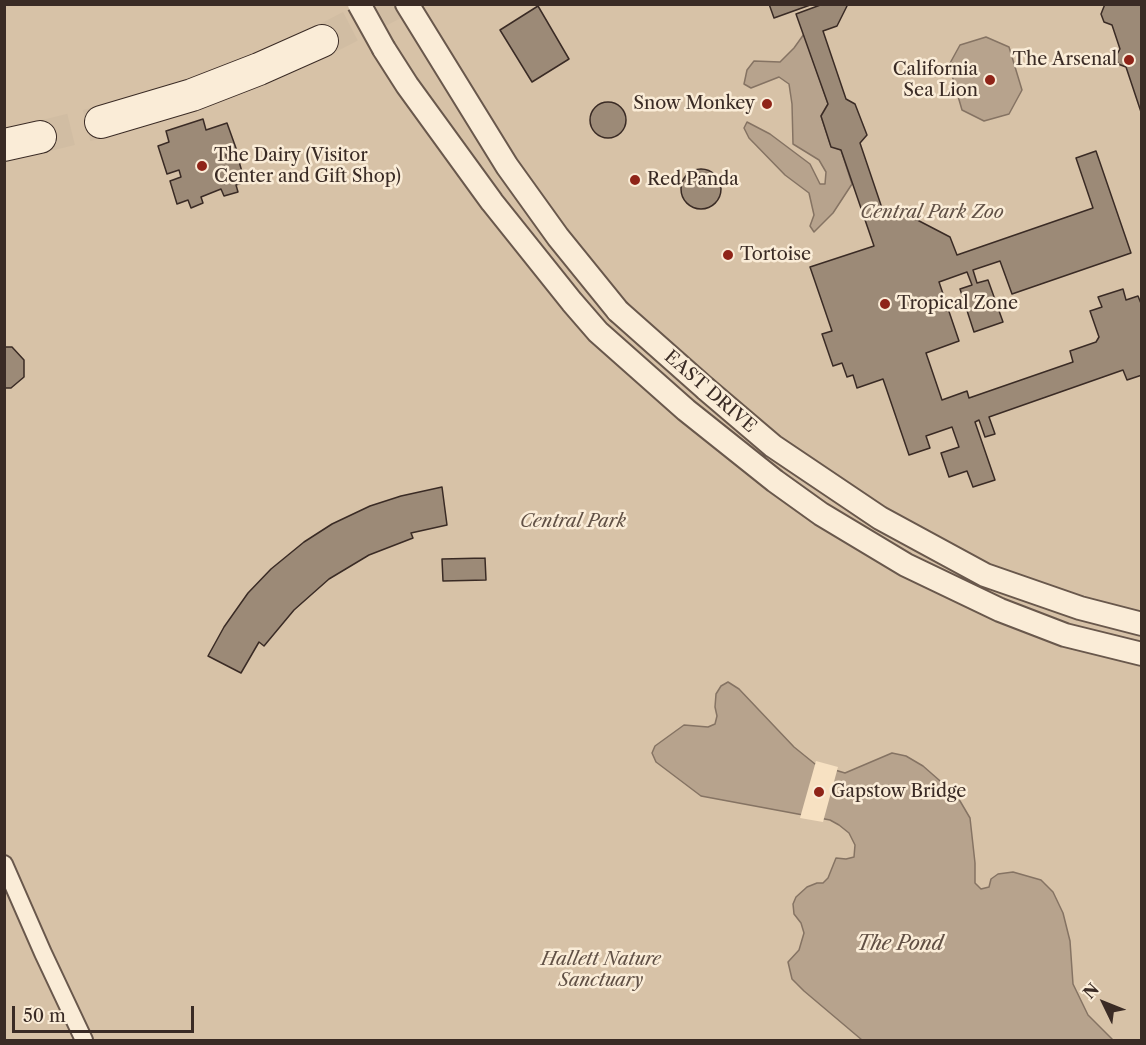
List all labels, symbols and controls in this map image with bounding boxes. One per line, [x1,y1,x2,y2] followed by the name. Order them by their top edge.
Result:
[1012,49,1117,71] place label: The Arsenal
[1122,53,1136,67] marker: The Arsenal
[893,59,978,101] place label: California Sea Lion
[983,73,997,87] marker: California Sea Lion
[633,93,755,115] place label: Snow Monkey
[760,97,774,111] marker: Snow Monkey
[214,145,401,188] place label: The Dairy (Visitor Center and Gift Shop)
[195,159,209,173] marker: The Dairy (Visitor Center and Gift Shop)
[647,169,739,191] place label: Red Panda
[628,173,642,187] marker: Red Panda
[860,202,1004,224] park label: Central Park Zoo
[740,244,811,266] place label: Tortoise
[721,248,735,262] marker: Tortoise
[897,293,1018,315] place label: Tropical Zone
[878,297,892,311] marker: Tropical Zone
[660,346,760,438] street label: EAST DRIVE
[520,511,626,533] park label: Central Park
[831,781,966,803] place label: Gapstow Bridge
[812,785,826,799] marker: Gapstow Bridge
[857,932,943,956] water label: The Pond
[541,949,661,992] park label: Hallett Nature Sanctuary
[1074,973,1134,1033] north arrow
[1079,979,1103,1003] text: N
[15,994,196,1032] scale bar
[23,1005,66,1027] text: 50 m

